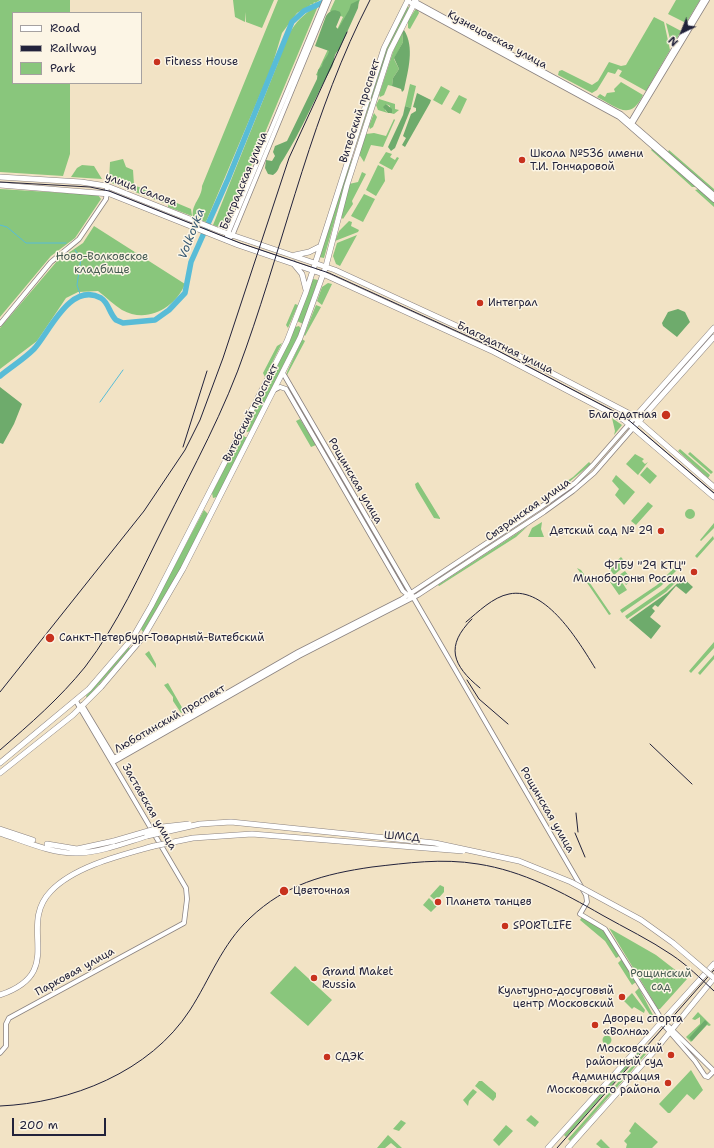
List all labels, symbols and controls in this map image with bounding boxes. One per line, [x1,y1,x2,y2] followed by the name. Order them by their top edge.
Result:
[445,8,549,72] street label: Кузнецовская улица
[12,12,142,84] legend
[662,12,702,52] north arrow
[50,20,80,36] text: Road
[665,33,682,50] text: N
[50,40,97,56] text: Railway
[165,55,238,69] place label: Fitness House
[152,57,162,67] marker: Fitness House
[337,57,383,165] street label: Витебский проспект
[50,60,76,76] text: Park
[217,130,271,232] street label: Белградская улица
[530,147,643,173] place label: Школа №536 имени Т.И. Гончаровой
[517,155,527,165] marker: Школа №536 имени Т.И. Гончаровой
[103,170,179,210] street label: улица Салова
[176,207,208,261] water label: Volkovka
[56,250,148,276] park label: Ново-Волковское кладбище
[488,296,538,310] place label: Интеграл
[475,298,485,308] marker: Интеграл
[455,319,555,377] street label: Благодатная улица
[220,362,282,464] street label: Витебский проспект
[588,408,657,422] place label: Благодатная
[660,409,672,421] marker: Благодатная
[325,436,385,526] street label: Рощинская улица
[483,476,573,544] street label: Сызранская улица
[550,524,653,538] place label: Детский сад № 29
[656,526,666,536] marker: Детский сад № 29
[573,559,686,585] place label: ФГБУ "29 КТЦ" Минобороны России
[689,567,699,577] marker: ФГБУ "29 КТЦ" Минобороны России
[59,631,264,645] place label: Санкт-Петербург-Товарный-Витебский
[44,632,56,644] marker: Санкт-Петербург-Товарный-Витебский
[112,682,228,756] street label: Люботинский проспект
[119,762,179,852] street label: Заставская улица
[517,765,577,855] street label: Рощинская улица
[384,829,420,845] street label: ШМСД
[293,884,350,898] place label: Цветочная
[278,885,290,897] marker: Цветочная
[446,895,532,909] place label: Планета танцев
[433,897,443,907] marker: Планета танцев
[513,919,572,933] place label: SPORTLIFE
[500,921,510,931] marker: SPORTLIFE
[33,945,117,999] street label: Парковая улица
[322,965,393,991] place label: Grand Maket Russia
[630,967,692,993] park label: Рощинский сад
[309,973,319,983] marker: Grand Maket Russia
[498,984,614,1010] place label: Культурно-досуговый центр Московский
[617,992,627,1002] marker: Культурно-досуговый центр Московский
[603,1012,683,1038] place label: Дворец спорта «Волна»
[590,1020,600,1030] marker: Дворец спорта «Волна»
[586,1042,663,1068] place label: Московский районный суд
[335,1050,364,1064] place label: СДЭК
[666,1050,676,1060] marker: Московский районный суд
[322,1052,332,1062] marker: СДЭК
[547,1070,660,1096] place label: Администрация Московского района
[663,1078,673,1088] marker: Администрация Московского района
[14,1110,108,1136] scale bar
[19,1117,58,1133] text: 200 m

